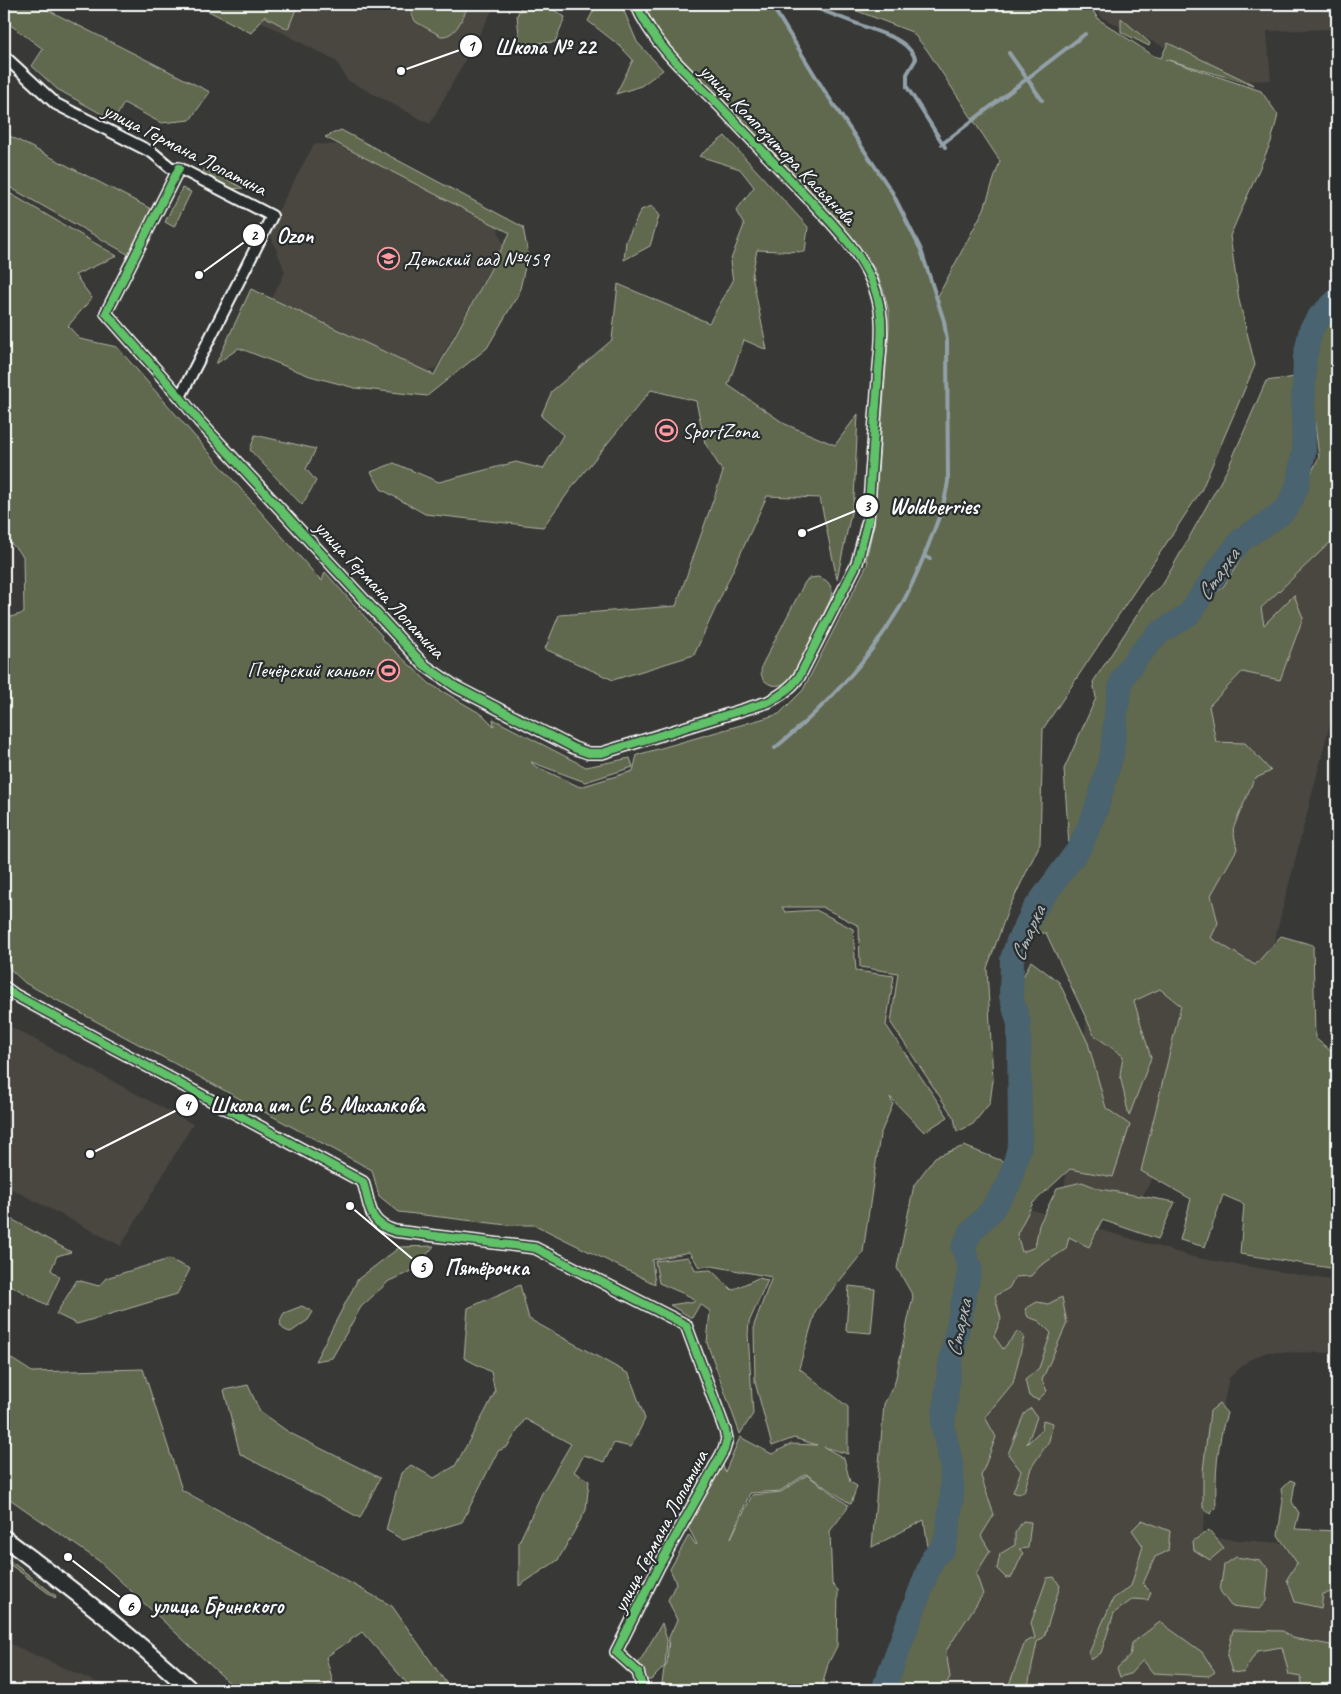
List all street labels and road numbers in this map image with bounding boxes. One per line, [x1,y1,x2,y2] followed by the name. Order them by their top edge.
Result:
[693,56,864,232] street label: улица Композитора Касьянова
[97,96,273,202] street label: улица Германа Лопатина
[308,513,452,665] street label: улица Германа Лопатина
[605,1444,715,1618] street label: улица Германа Лопатина

